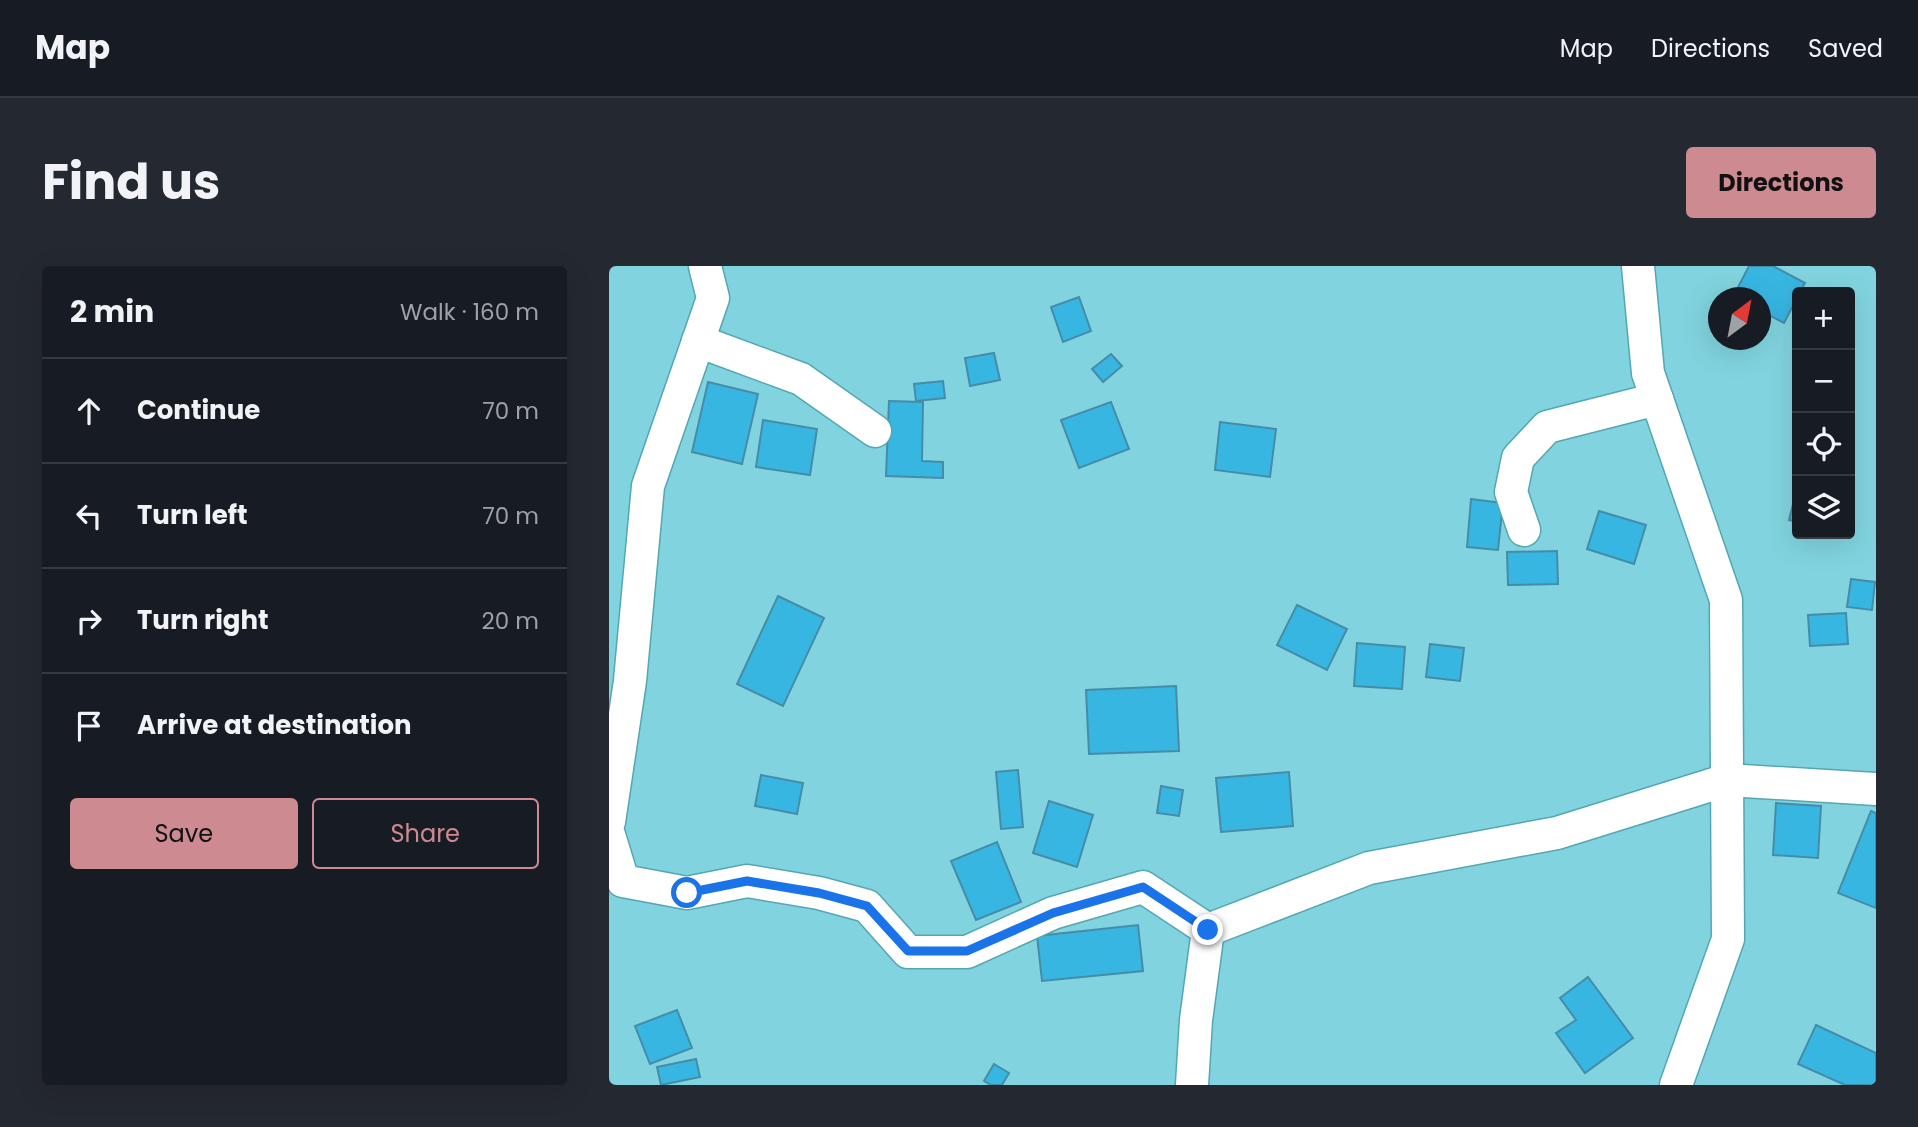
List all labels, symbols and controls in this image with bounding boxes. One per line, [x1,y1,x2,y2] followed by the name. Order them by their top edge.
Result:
[35,24,110,71] text: Map
[1560,32,1613,65] text: Map
[1651,32,1770,65] text: Directions
[1808,32,1883,65] text: Saved
[1686,147,1876,218] button: Directions
[42,148,220,216] text: Find us
[1708,287,1771,350] north arrow
[1792,287,1855,539] map controls
[1792,287,1855,350] button: +
[70,290,154,333] text: 2 min
[400,296,539,328] text: Walk · 160 m
[1792,350,1855,413] button: −
[70,392,108,430] icon: ahead
[137,392,260,428] text: Continue
[482,395,539,427] text: 70 m
[1792,413,1855,476] button: locate
[1792,476,1855,539] button: layers
[70,497,108,535] icon: left
[137,497,248,533] text: Turn left
[482,500,539,532] text: 70 m
[70,602,108,640] icon: right
[137,602,269,638] text: Turn right
[481,605,539,637] text: 20 m
[70,707,108,745] icon: arrive
[137,707,412,743] text: Arrive at destination
[70,798,298,869] button: Save
[312,798,539,869] button: Share
[671,877,702,908] route start
[1192,914,1223,945] route end

